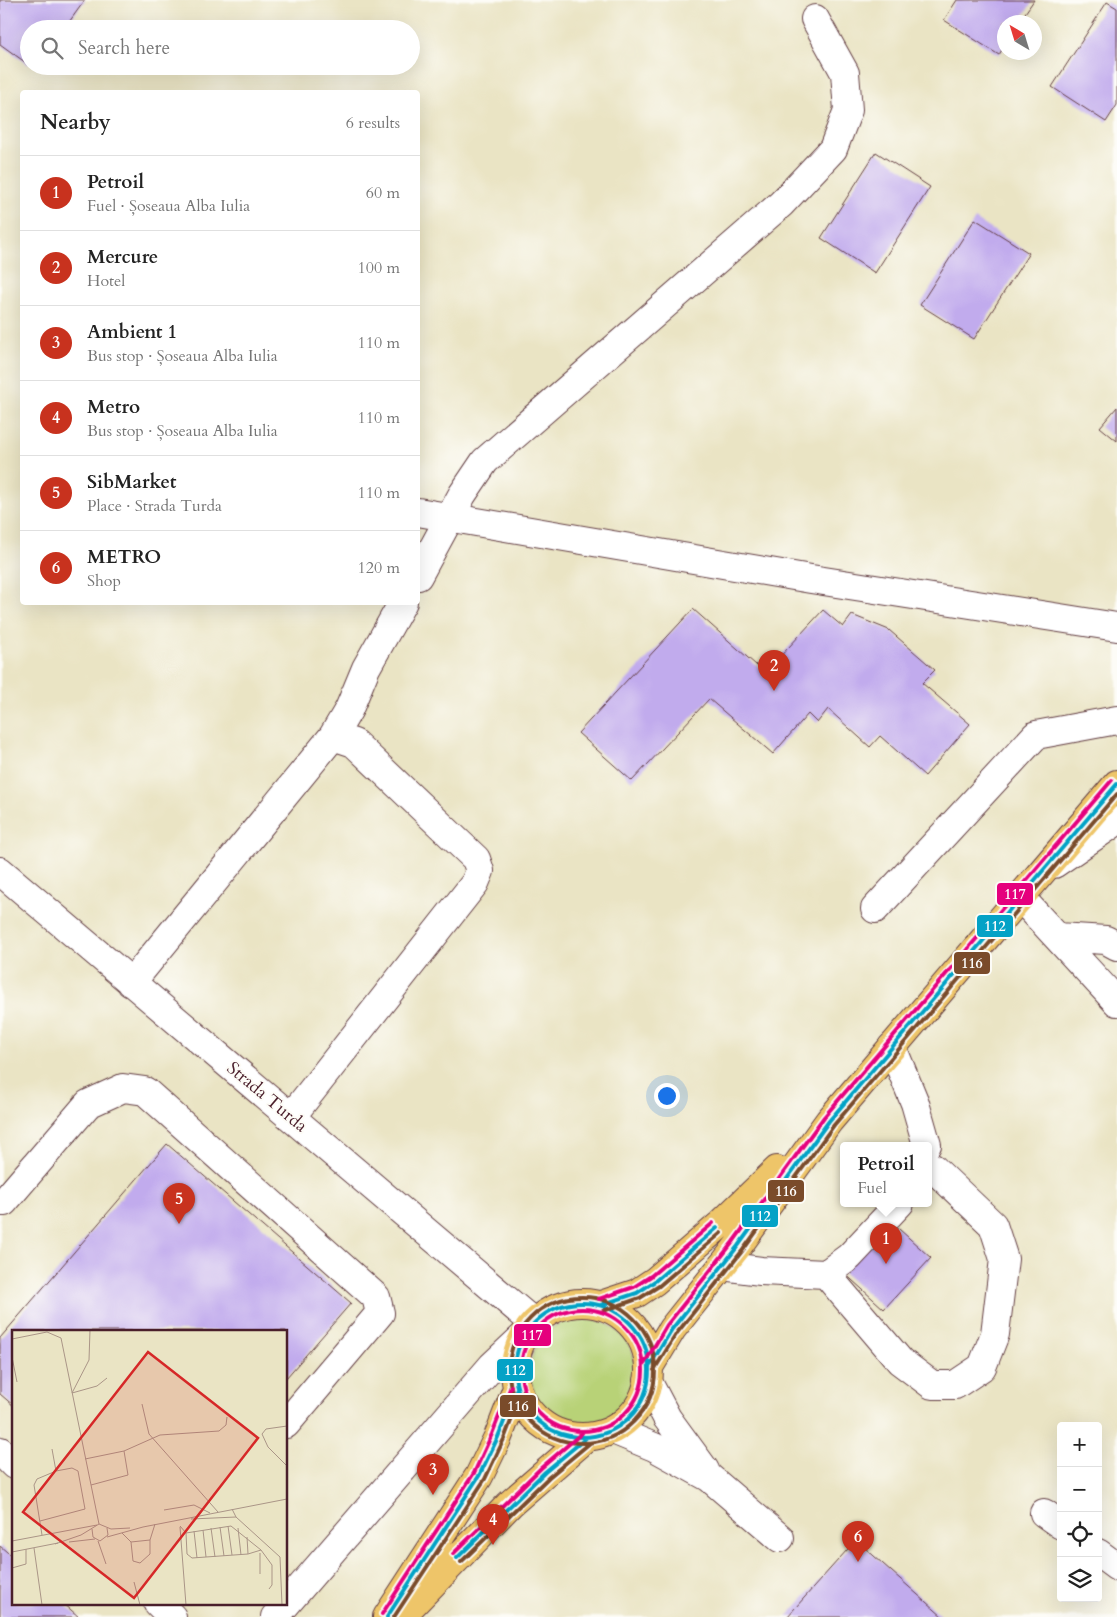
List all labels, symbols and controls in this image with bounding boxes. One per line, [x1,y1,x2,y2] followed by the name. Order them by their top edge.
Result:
[997,15,1042,60] north arrow
[20,20,420,75] search box
[38,34,66,62] icon: search
[78,35,170,61] text: Search here
[40,108,111,137] text: Nearby
[346,112,400,134] text: 6 results
[87,169,144,195] text: Petroil
[52,182,60,204] text: 1
[366,182,400,204] text: 60 m
[87,195,250,217] text: Fuel · Șoseaua Alba Iulia
[87,244,158,270] text: Mercure
[52,257,60,279] text: 2
[358,257,400,279] text: 100 m
[87,270,125,292] text: Hotel
[87,319,177,345] text: Ambient 1
[52,332,60,354] text: 3
[358,332,400,354] text: 110 m
[87,345,278,367] text: Bus stop · Șoseaua Alba Iulia
[87,394,140,420] text: Metro
[52,407,60,429] text: 4
[358,407,400,429] text: 110 m
[87,420,278,442] text: Bus stop · Șoseaua Alba Iulia
[87,469,177,495] text: SibMarket
[52,482,60,504] text: 5
[358,482,400,504] text: 110 m
[87,495,222,517] text: Place · Strada Turda
[87,544,161,570] text: METRO
[52,557,60,579] text: 6
[358,557,400,579] text: 120 m
[87,570,121,592] text: Shop
[758,650,790,691] pin: 2
[996,882,1034,906] line badge: 117
[1004,885,1026,904] text: 117
[976,914,1014,938] line badge: 112
[984,917,1006,936] text: 112
[953,951,991,975] line badge: 116
[961,954,983,973] text: 116
[221,1056,313,1138] street label: Strada Turda
[654,1083,680,1109] your location
[840,1142,932,1207] popup
[858,1151,914,1177] text: Petroil
[858,1177,887,1199] text: Fuel
[767,1179,805,1203] line badge: 116
[775,1182,797,1201] text: 116
[163,1183,195,1224] pin: 5
[741,1204,779,1228] line badge: 112
[749,1207,771,1226] text: 112
[870,1223,902,1264] pin: 1
[513,1323,552,1347] line badge: 117
[521,1326,543,1345] text: 117
[12,1330,288,1604] inset map
[496,1358,534,1382] line badge: 112
[504,1361,526,1380] text: 112
[499,1394,537,1418] line badge: 116
[507,1397,529,1416] text: 116
[1057,1422,1102,1602] map controls
[1057,1422,1102,1467] button: +
[417,1454,449,1495] pin: 3
[1057,1467,1102,1512] button: −
[477,1504,509,1545] pin: 4
[1057,1512,1102,1557] button: locate
[842,1521,874,1562] pin: 6
[1057,1557,1102,1602] button: layers

